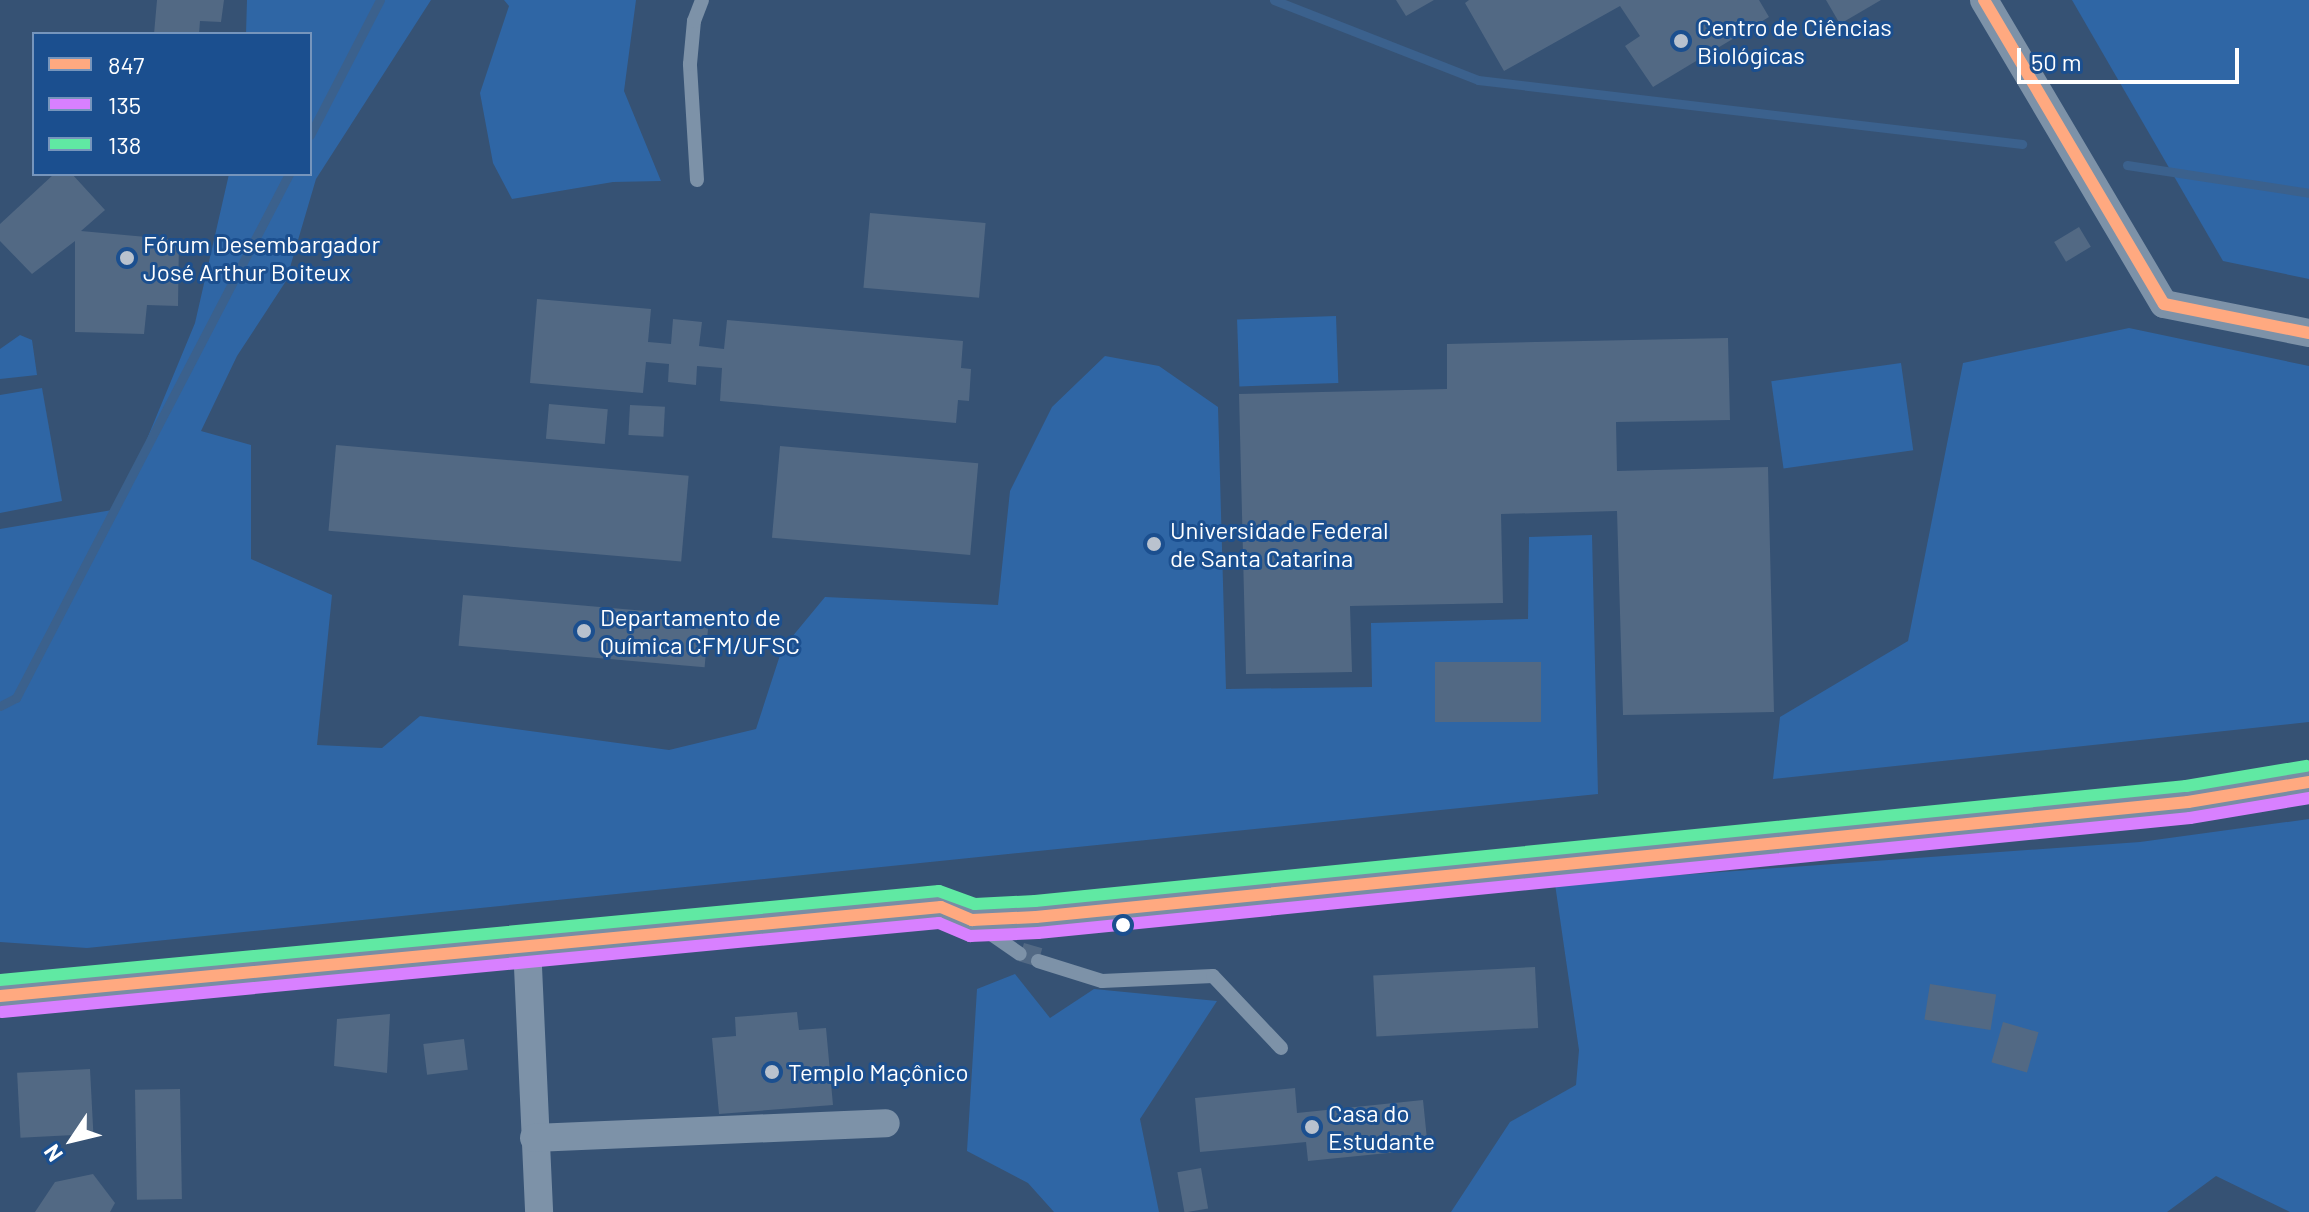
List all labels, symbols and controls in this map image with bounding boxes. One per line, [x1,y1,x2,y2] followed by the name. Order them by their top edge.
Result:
[1697,13,1892,69] place label: Centro de Ciências Biológicas
[32,32,312,176] legend
[1672,32,1690,50] marker: Centro de Ciências Biológicas
[2021,32,2243,82] scale bar
[2031,47,2082,76] text: 50 m
[108,50,144,79] text: 847
[108,90,141,119] text: 135
[108,130,141,159] text: 138
[143,230,380,286] place label: Fórum Desembargador José Arthur Boiteux
[118,249,136,267] marker: Fórum Desembargador José Arthur Boiteux
[1170,516,1389,572] place label: Universidade Federal de Santa Catarina
[1145,535,1163,553] marker: Universidade Federal de Santa Catarina
[600,603,800,659] place label: Departamento de Química CFM/UFSC
[575,622,593,640] marker: Departamento de Química CFM/UFSC
[1115,917,1131,933] unlabelled marker
[788,1058,969,1086] place label: Templo Maçônico
[763,1063,781,1081] marker: Templo Maçônico
[1328,1099,1435,1155] place label: Casa do Estudante
[32,1100,112,1180] north arrow
[1303,1118,1321,1136] marker: Casa do Estudante
[37,1140,67,1167] text: N

